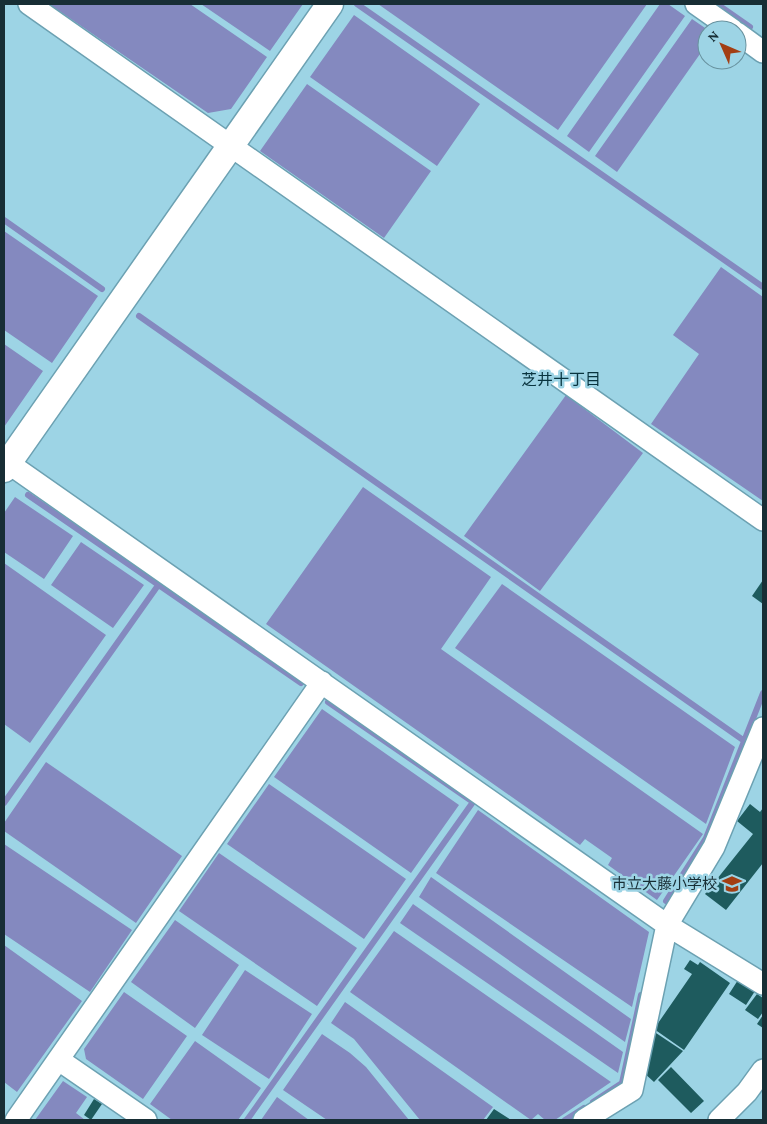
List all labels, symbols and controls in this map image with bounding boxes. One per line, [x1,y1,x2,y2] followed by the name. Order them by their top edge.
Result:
[697,20,747,70] north arrow
[704,26,722,45] text: N
[521,371,601,388] district label: 芝井十丁目
[721,873,743,895] school or university icon: 市立大藤小学校
[612,876,717,892] place label: 市立大藤小学校

